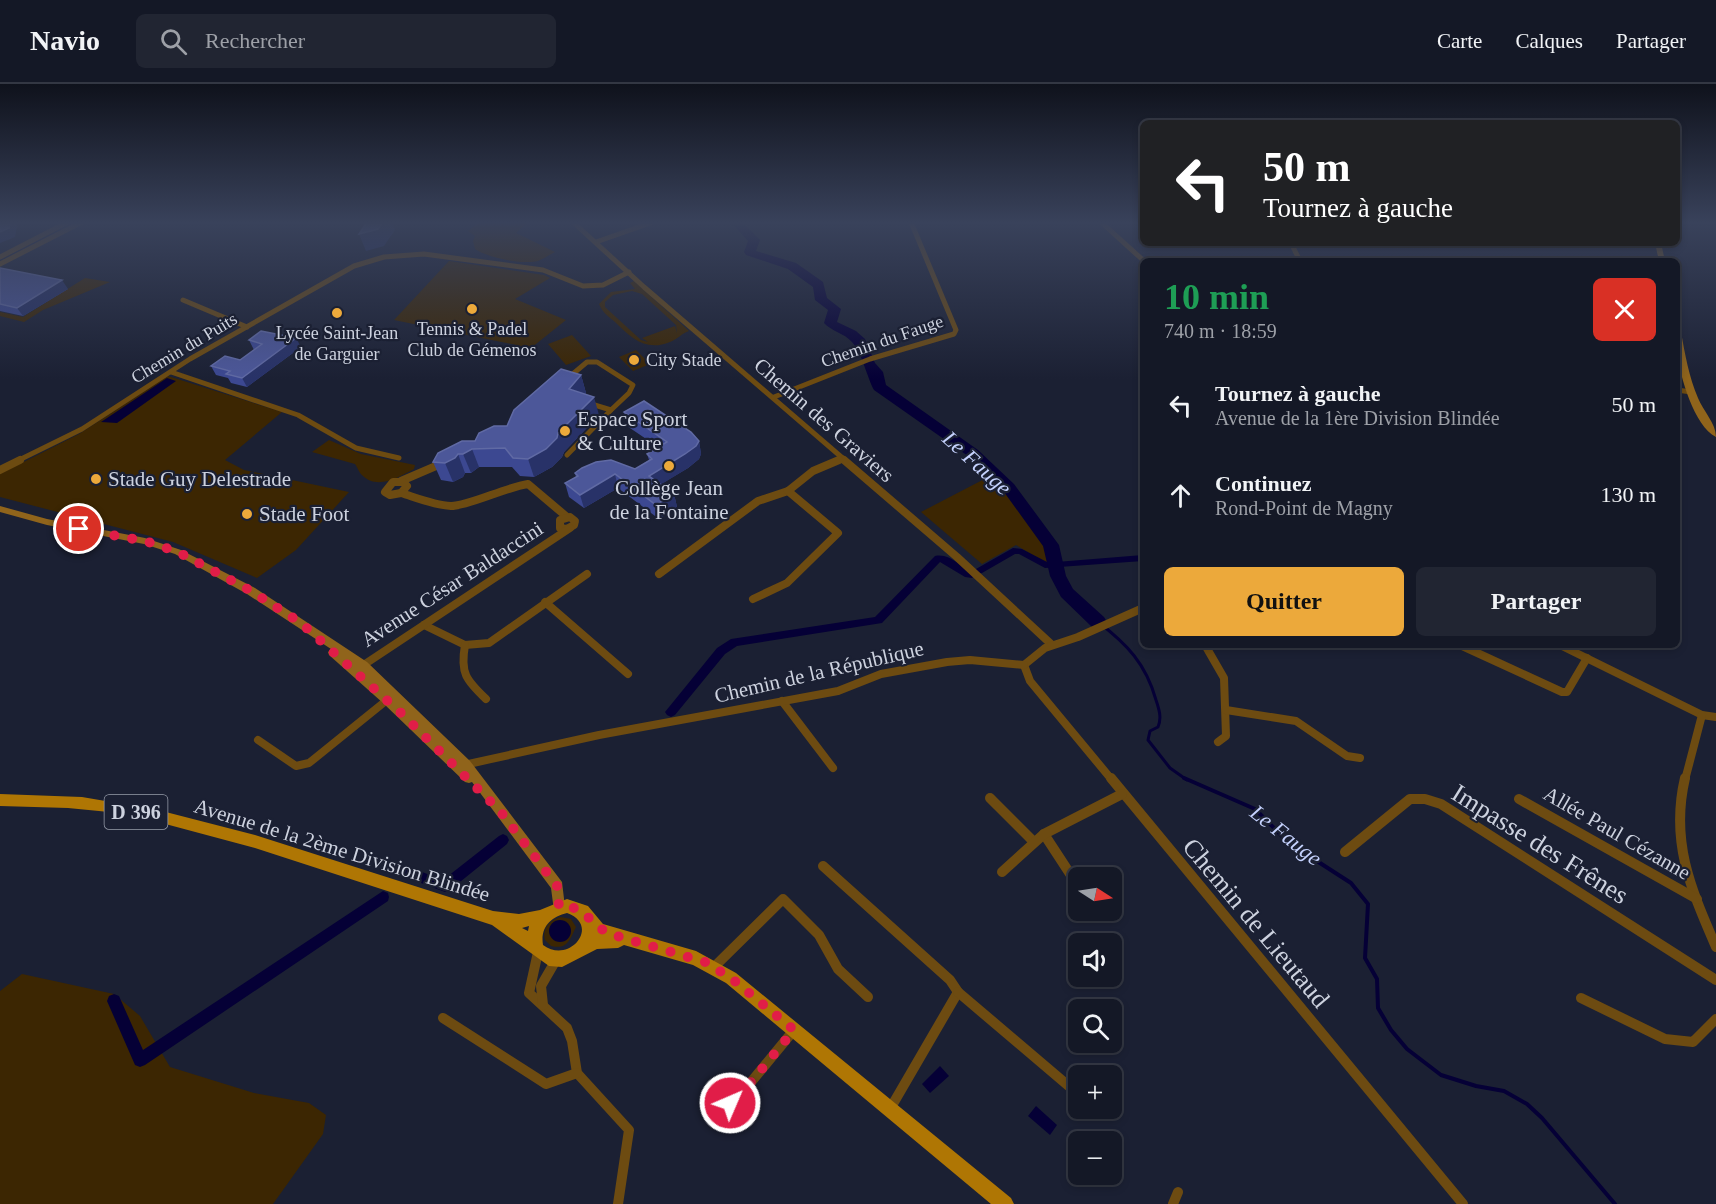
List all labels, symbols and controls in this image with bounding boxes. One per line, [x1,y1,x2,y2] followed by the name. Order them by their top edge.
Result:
[136,14,556,68] search box
[30,25,100,56] text: Navio
[157,25,190,58] icon: search
[205,28,305,53] text: Rechercher
[1437,29,1482,53] text: Carte
[1515,29,1583,53] text: Calques
[1616,29,1686,53] text: Partager
[1164,144,1242,222] icon: left
[1263,144,1351,190] text: 50 m
[1263,193,1453,223] text: Tournez à gauche
[1164,277,1269,317] text: 10 min
[1593,278,1656,341] button: close
[465,302,479,316] marker: Tennis & Padel Club de Gémenos
[330,306,344,320] marker: Lycée Saint-Jean de Garguier
[127,309,241,387] street label: Chemin du Puits
[818,311,946,371] street label: Chemin du Fauge
[408,319,536,360] place label: Tennis & Padel Club de Gémenos
[1164,320,1277,342] text: 740 m · 18:59
[276,323,398,364] place label: Lycée Saint-Jean de Garguier
[646,350,722,370] place label: City Stade
[627,353,641,367] marker: City Stade
[749,353,899,487] street label: Chemin des Graviers
[1215,381,1380,406] text: Tournez à gauche
[1164,389,1197,422] icon: left
[1611,392,1656,417] text: 50 m
[577,407,687,455] place label: Espace Sport & Culture
[1215,407,1500,429] text: Avenue de la 1ère Division Blindée
[558,424,572,438] marker: Espace Sport & Culture
[937,425,1017,500] water label: Le Fauge
[662,459,676,473] marker: Collège Jean de la Fontaine
[108,467,291,491] place label: Stade Guy Delestrade
[1215,471,1312,496] text: Continuez
[89,472,103,486] marker: Stade Guy Delestrade
[610,476,728,524] place label: Collège Jean de la Fontaine
[1164,479,1197,512] icon: ahead
[1600,482,1656,507] text: 130 m
[1215,497,1393,519] text: Rond-Point de Magny
[259,502,350,526] place label: Stade Foot
[53,503,104,554] pin
[240,507,254,521] marker: Stade Foot
[62,512,95,545] icon: arrive
[357,516,548,652] street label: Avenue César Baldaccini
[1164,567,1404,636] button: Quitter
[1416,567,1656,636] button: Partager
[712,636,926,708] street label: Chemin de la République
[1447,778,1633,910] street label: Impasse des Frênes
[1539,781,1695,885] street label: Allée Paul Cézanne
[191,793,493,907] street label: Avenue de la 2ème Division Blindée
[104,795,168,829] road number: D 396
[1245,799,1327,871] water label: Le Fauge
[1177,832,1335,1014] street label: Chemin de Lieutaud
[1068,867,1122,921] north arrow
[1068,867,1122,1185] map controls
[1068,933,1122,987] button: sound
[1068,999,1122,1053] button: search
[1068,1065,1122,1119] button: +
[698,1071,762,1135] position arrow
[1068,1131,1122,1185] button: −

